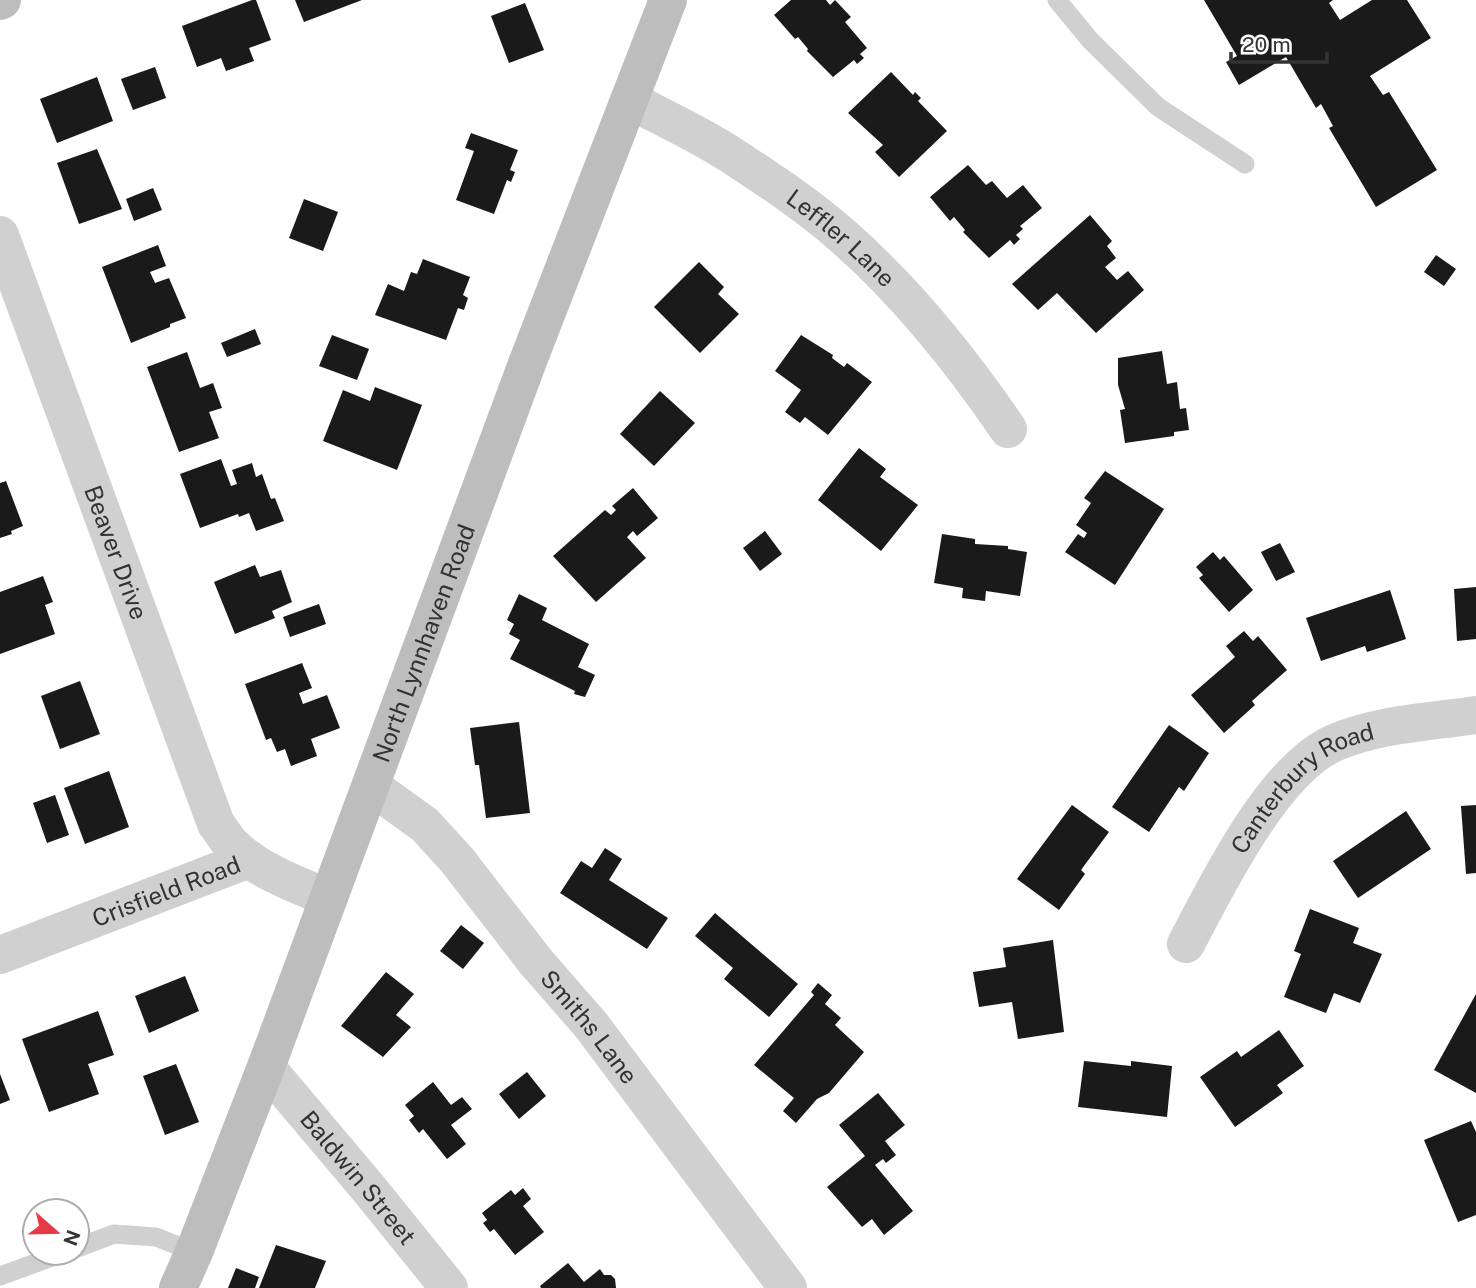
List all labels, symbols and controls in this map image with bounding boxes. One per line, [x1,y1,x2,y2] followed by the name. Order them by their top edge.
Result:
[1231,21,1327,65] scale bar
[1242,32,1291,57] text: 20 m
[782,183,901,292] street label: Leffler Lane
[79,481,154,623] street label: Beaver Drive
[366,520,480,766] street label: North Lynnhaven Road
[1225,717,1377,858] street label: Canterbury Road
[88,850,244,932] street label: Crisfield Road
[535,964,644,1089] street label: Smiths Lane
[295,1105,422,1250] street label: Baldwin Street
[21,1197,91,1267] north arrow
[59,1227,85,1249] text: N

